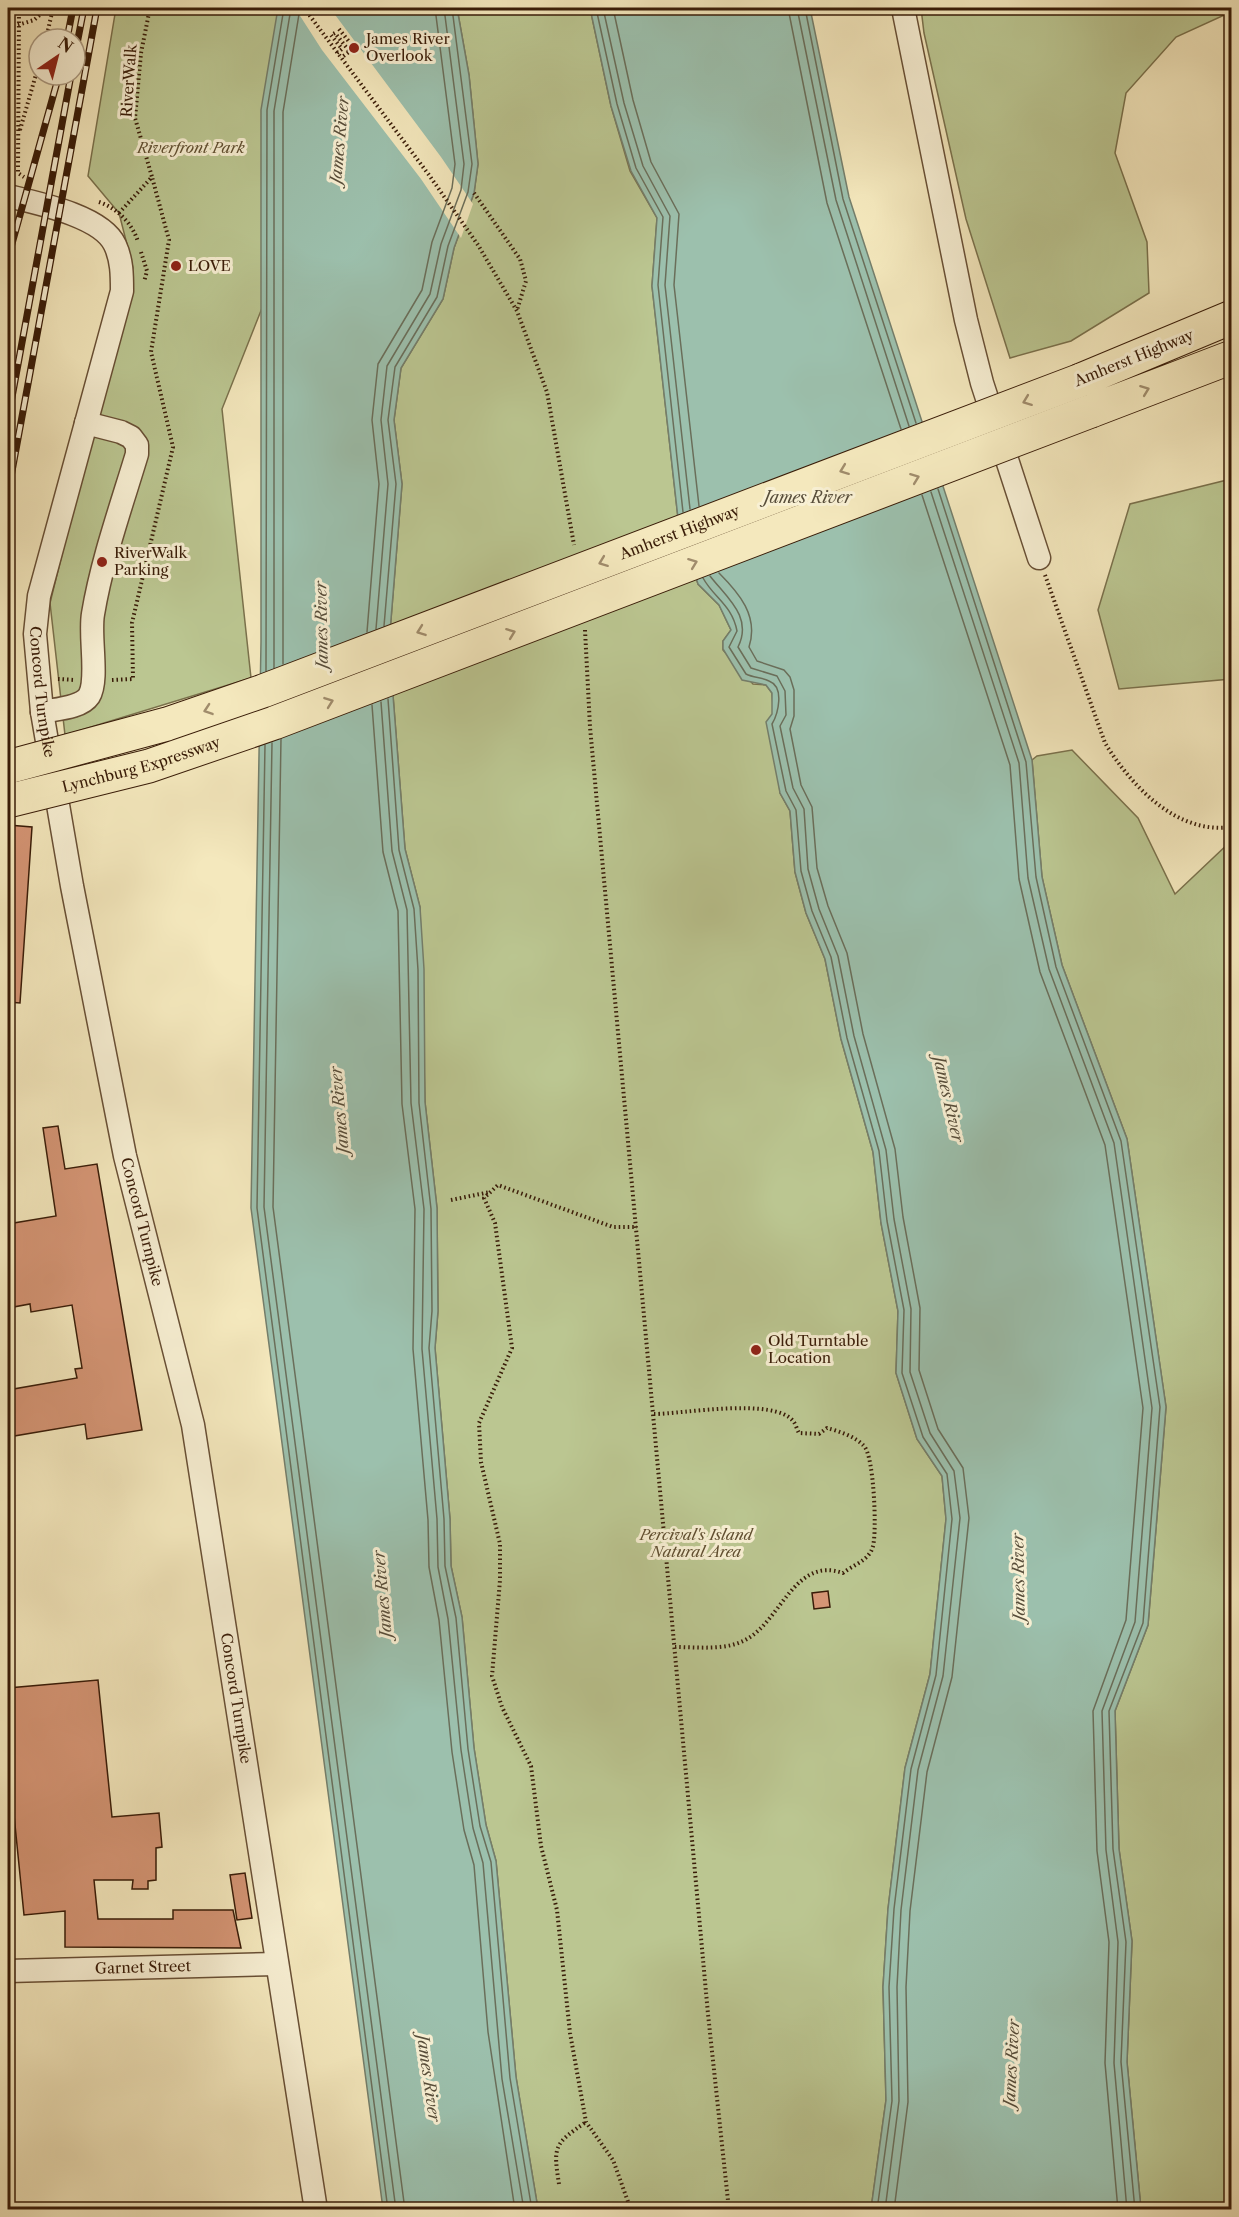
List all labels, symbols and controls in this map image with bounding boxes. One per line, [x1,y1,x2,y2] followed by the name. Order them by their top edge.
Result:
[27,27,87,87] north arrow
[364,29,450,65] place label: James River Overlook
[54,33,77,57] text: N
[347,41,361,55] marker: James River Overlook
[116,42,141,118] street label: RiverWalk
[325,94,353,190] water label: James River
[136,138,245,157] park label: Riverfront Park
[188,256,231,275] place label: LOVE
[169,259,183,273] marker: LOVE
[1070,325,1197,391] street label: Amherst Highway
[1139,385,1150,397] one-way arrow
[1022,393,1032,406] one-way arrow
[840,463,850,476] one-way arrow
[909,473,919,486] one-way arrow
[759,487,853,507] water label: James River
[616,500,743,564] street label: Amherst Highway
[114,543,188,579] place label: RiverWalk Parking
[95,555,109,569] marker: RiverWalk Parking
[599,555,609,568] one-way arrow
[687,558,698,570] one-way arrow
[310,579,332,674] water label: James River
[416,623,427,636] one-way arrow
[26,625,60,759] street label: Concord Turnpike
[505,628,516,640] one-way arrow
[323,697,334,710] one-way arrow
[203,703,213,716] one-way arrow
[60,732,223,796] street label: Lynchburg Expressway
[928,1049,969,1146] water label: James River
[325,1064,353,1160] water label: James River
[117,1155,168,1288] street label: Concord Turnpike
[768,1331,868,1367] place label: Old Turntable Location
[749,1343,763,1357] marker: Old Turntable Location
[639,1525,754,1561] park label: Percival's Island Natural Area
[1007,1531,1029,1626] water label: James River
[368,1548,396,1644] water label: James River
[217,1631,256,1765] street label: Concord Turnpike
[95,1956,192,1978] street label: Garnet Street
[998,2017,1023,2112] water label: James River
[412,2028,445,2124] water label: James River

